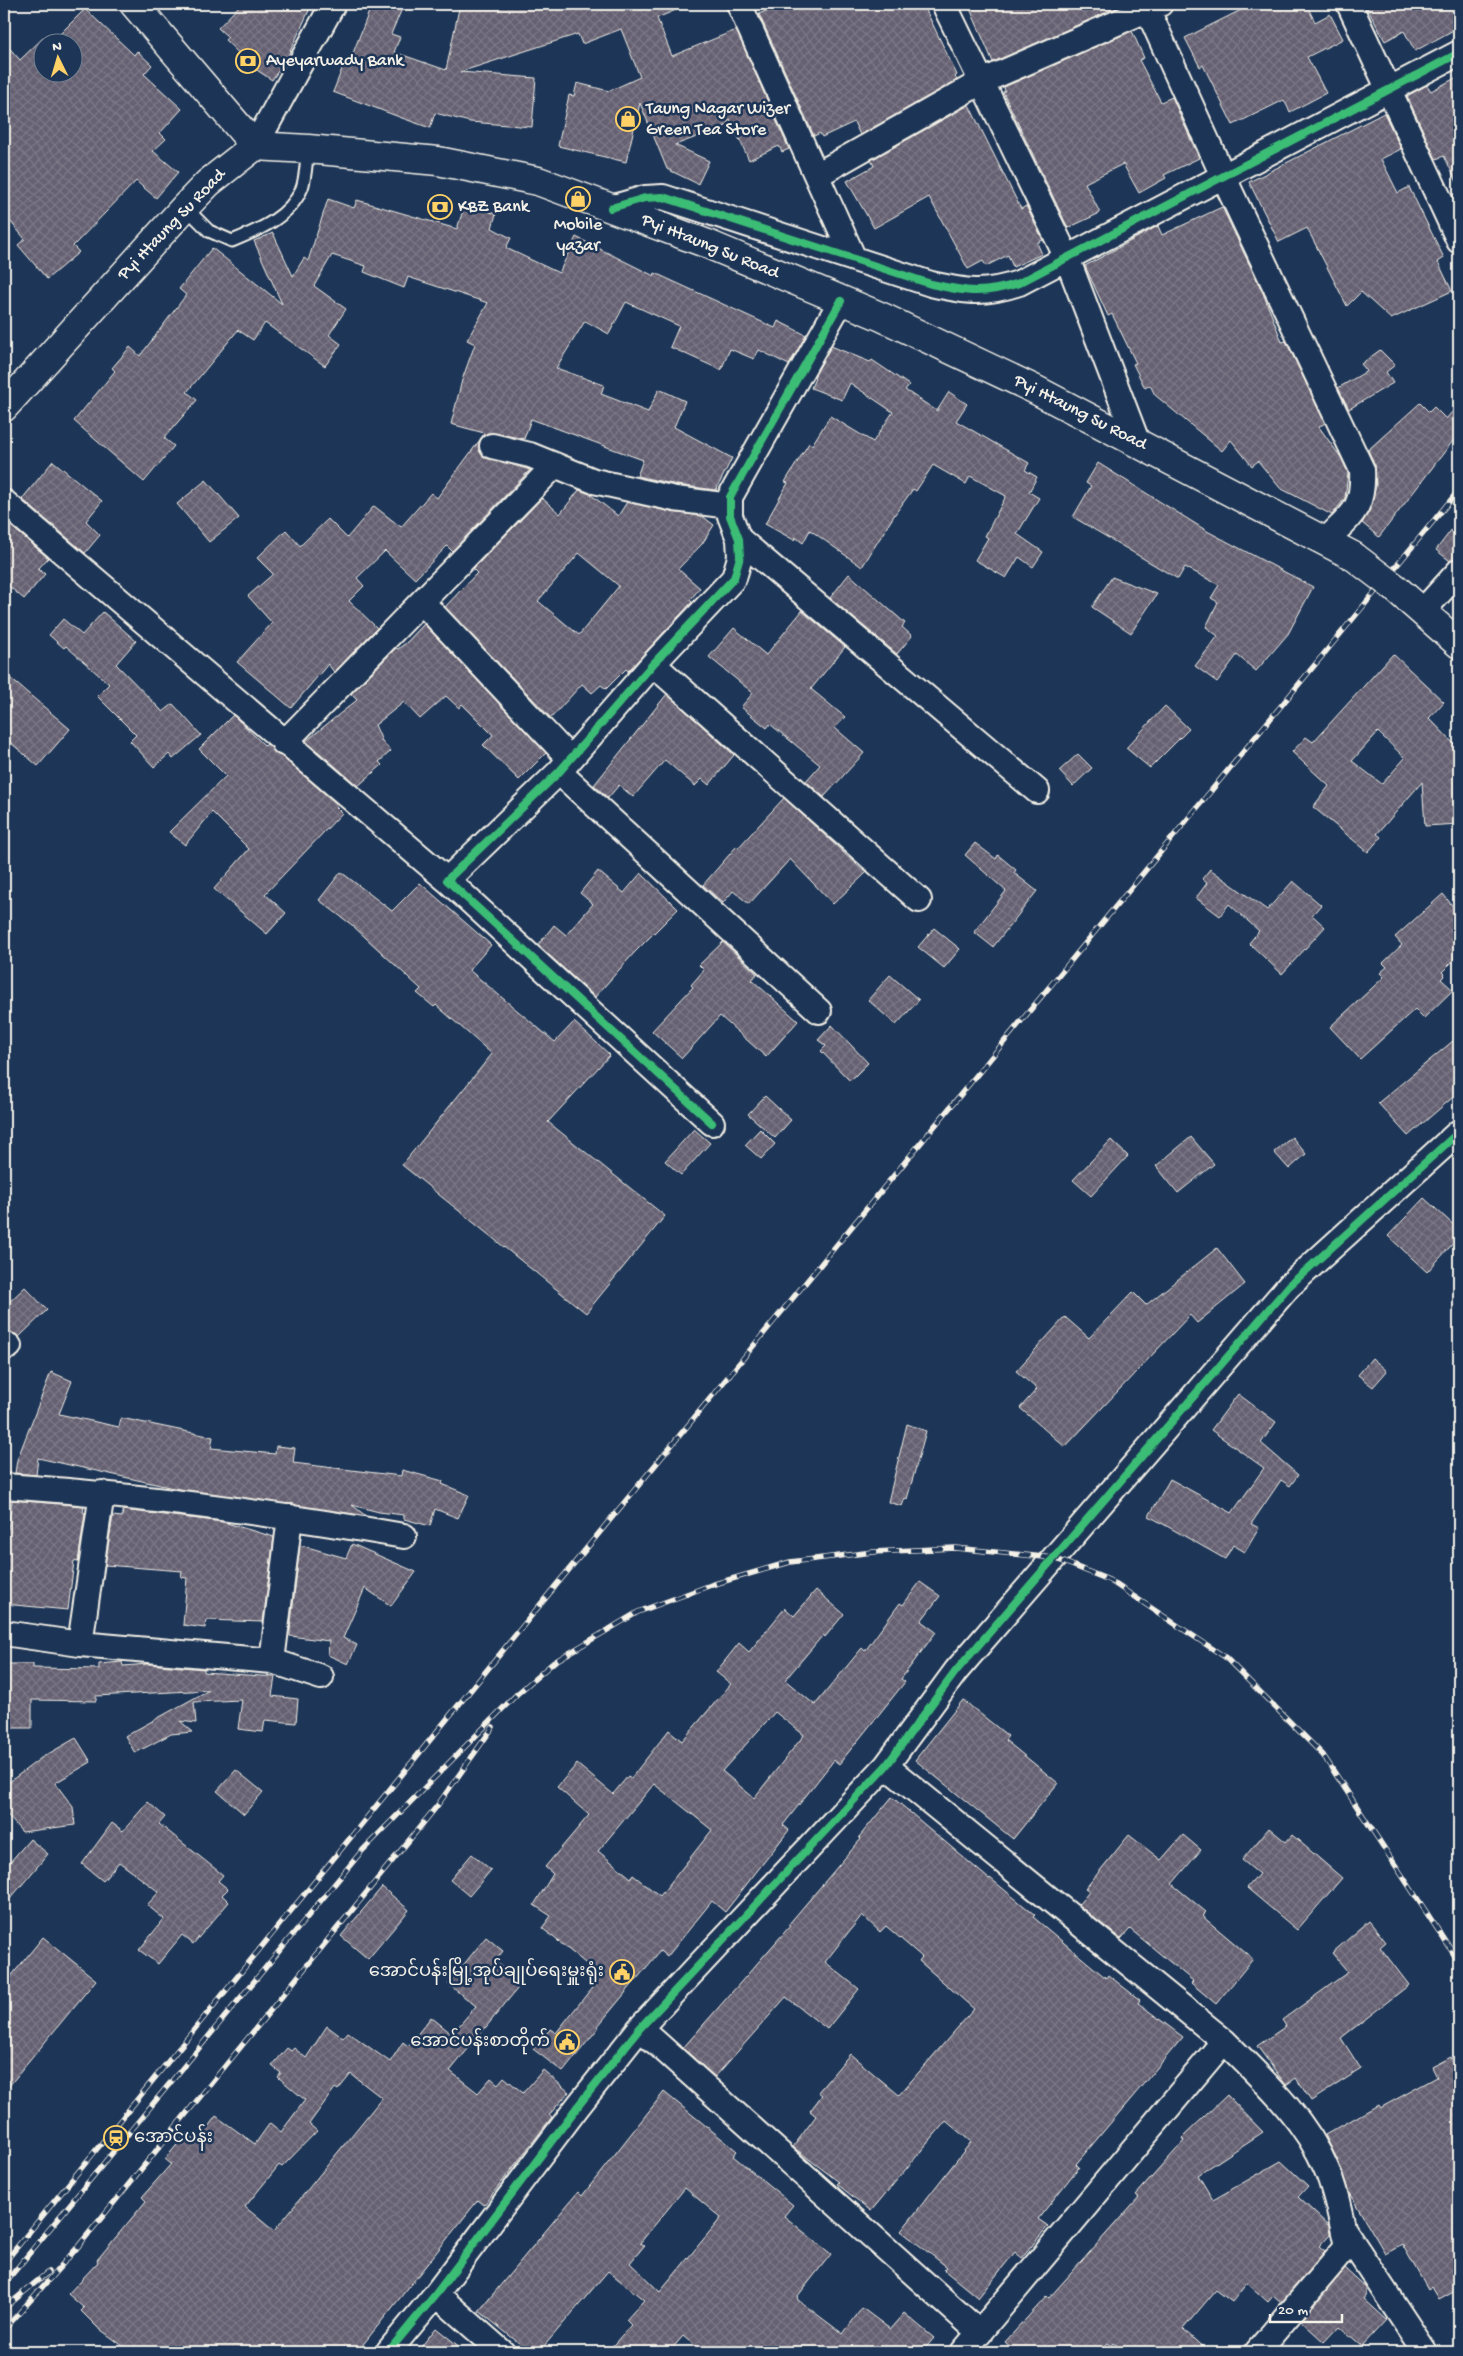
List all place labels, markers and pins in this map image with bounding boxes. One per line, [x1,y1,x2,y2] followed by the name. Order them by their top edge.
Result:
[235,48,261,74] bank icon: Ayeyarwady Bank
[266,51,405,72] place label: Ayeyarwady Bank
[645,99,791,141] place label: Taung Nagar Wizer Green Tea Store
[615,106,641,132] shop icon: Taung Nagar Wizer Green Tea Store
[565,186,591,212] shop icon: Mobile yazar
[427,194,453,220] bank icon: KBZ Bank
[458,197,531,218] place label: KBZ Bank
[554,215,603,257] place label: Mobile yazar
[369,1956,604,1985] place label: အောင်ပန်းမြို့အုပ်ချုပ်ရေးမှူးရုံး
[609,1959,635,1985] public building icon: အောင်ပန်းမြို့အုပ်ချုပ်ရေးမှူးရုံး
[410,2026,550,2055] place label: အောင်ပန်းစာတိုက်
[554,2029,580,2055] public building icon: အောင်ပန်းစာတိုက်
[134,2123,213,2151] place label: အောင်ပန်း
[103,2125,129,2151] station icon: အောင်ပန်း

